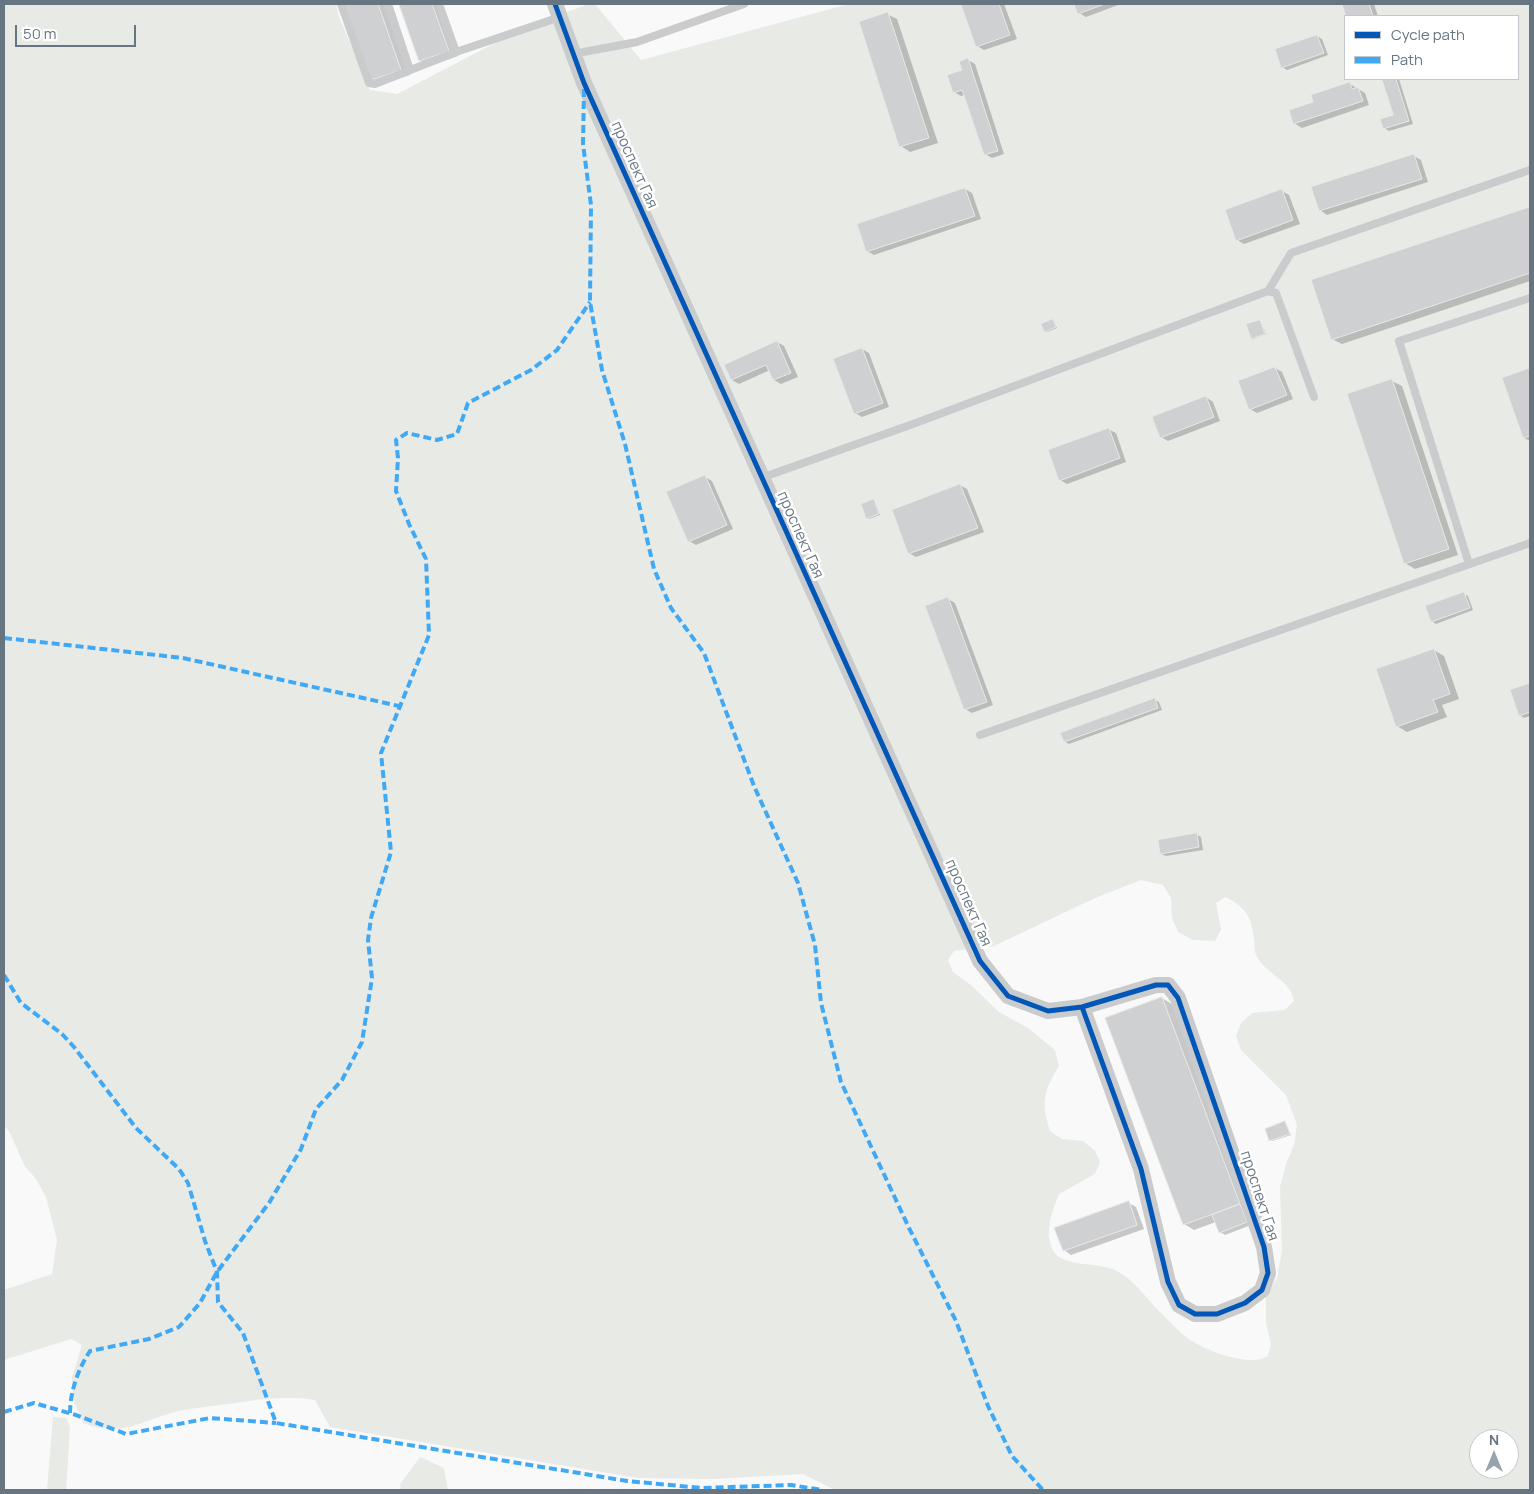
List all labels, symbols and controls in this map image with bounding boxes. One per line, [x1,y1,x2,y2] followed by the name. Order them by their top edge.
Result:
[18,15,139,47] scale bar
[1344,15,1519,80] legend
[23,23,57,44] text: 50 m
[1391,24,1465,45] text: Cycle path
[1391,49,1423,70] text: Path
[607,119,661,211] street label: проспект Гая
[773,489,827,581] street label: проспект Гая
[941,857,995,949] street label: проспект Гая
[1236,1149,1282,1243] street label: проспект Гая
[1469,1429,1519,1479] north arrow
[1489,1430,1499,1449] text: N

